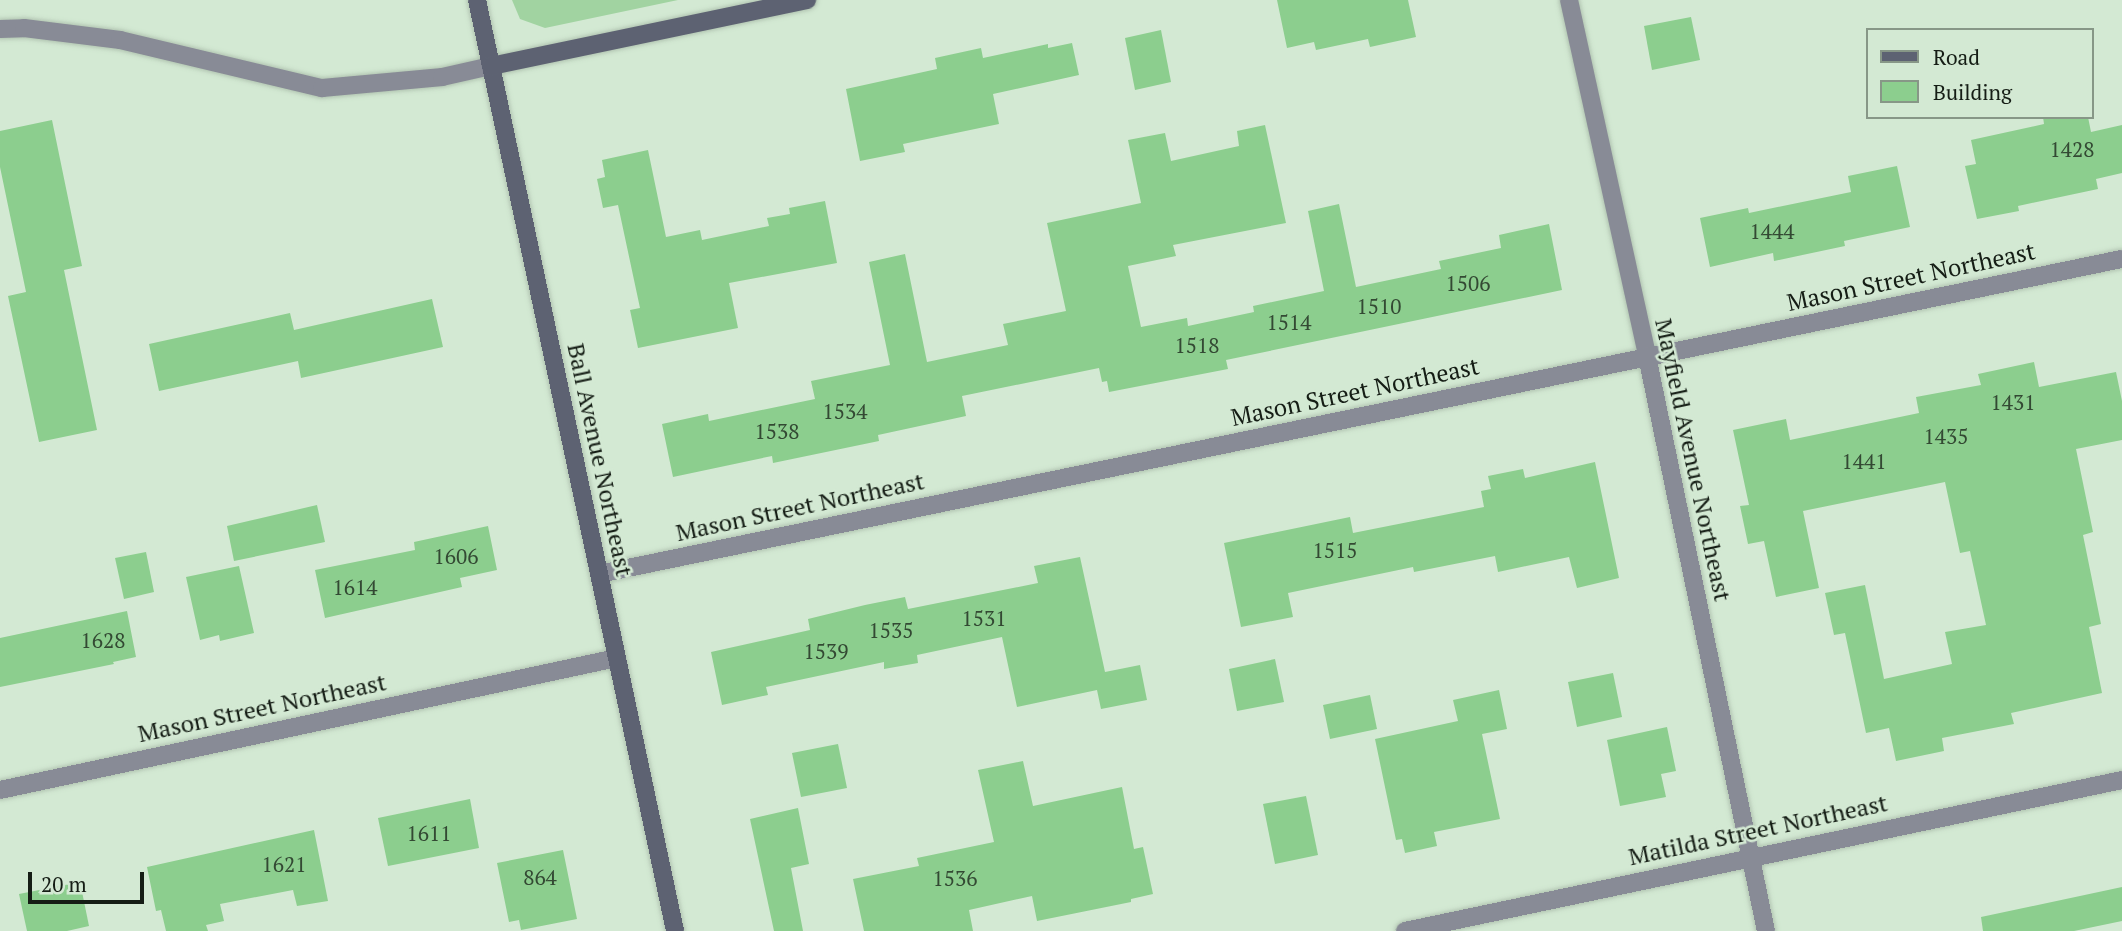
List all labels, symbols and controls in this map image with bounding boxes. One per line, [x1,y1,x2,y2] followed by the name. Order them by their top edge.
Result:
[1867,28,2094,119] legend
[1933,43,1980,71] text: Road
[1933,78,2012,106] text: Building
[2050,136,2094,162] house number: 1428
[1750,218,1794,244] house number: 1444
[1784,237,2038,317] street label: Mason Street Northeast
[1446,270,1490,296] house number: 1506
[1357,293,1401,319] house number: 1510
[1267,309,1311,335] house number: 1514
[1649,316,1737,604] street label: Mayfield Avenue Northeast
[1175,332,1219,358] house number: 1518
[561,341,639,579] street label: Ball Avenue Northeast
[1228,352,1482,432] street label: Mason Street Northeast
[1991,389,2035,415] house number: 1431
[823,398,867,424] house number: 1534
[755,418,799,444] house number: 1538
[1924,423,1968,449] house number: 1435
[1842,448,1886,474] house number: 1441
[673,467,927,547] street label: Mason Street Northeast
[1313,537,1357,563] house number: 1515
[434,543,478,569] house number: 1606
[333,574,377,600] house number: 1614
[962,605,1006,631] house number: 1531
[869,617,913,643] house number: 1535
[81,627,125,653] house number: 1628
[804,638,848,664] house number: 1539
[135,668,389,748] street label: Mason Street Northeast
[1626,788,1890,872] street label: Matilda Street Northeast
[407,820,451,846] house number: 1611
[262,851,306,877] house number: 1621
[32,858,147,902] scale bar
[523,864,557,890] house number: 864
[933,865,977,891] house number: 1536
[41,870,87,898] text: 20 m

